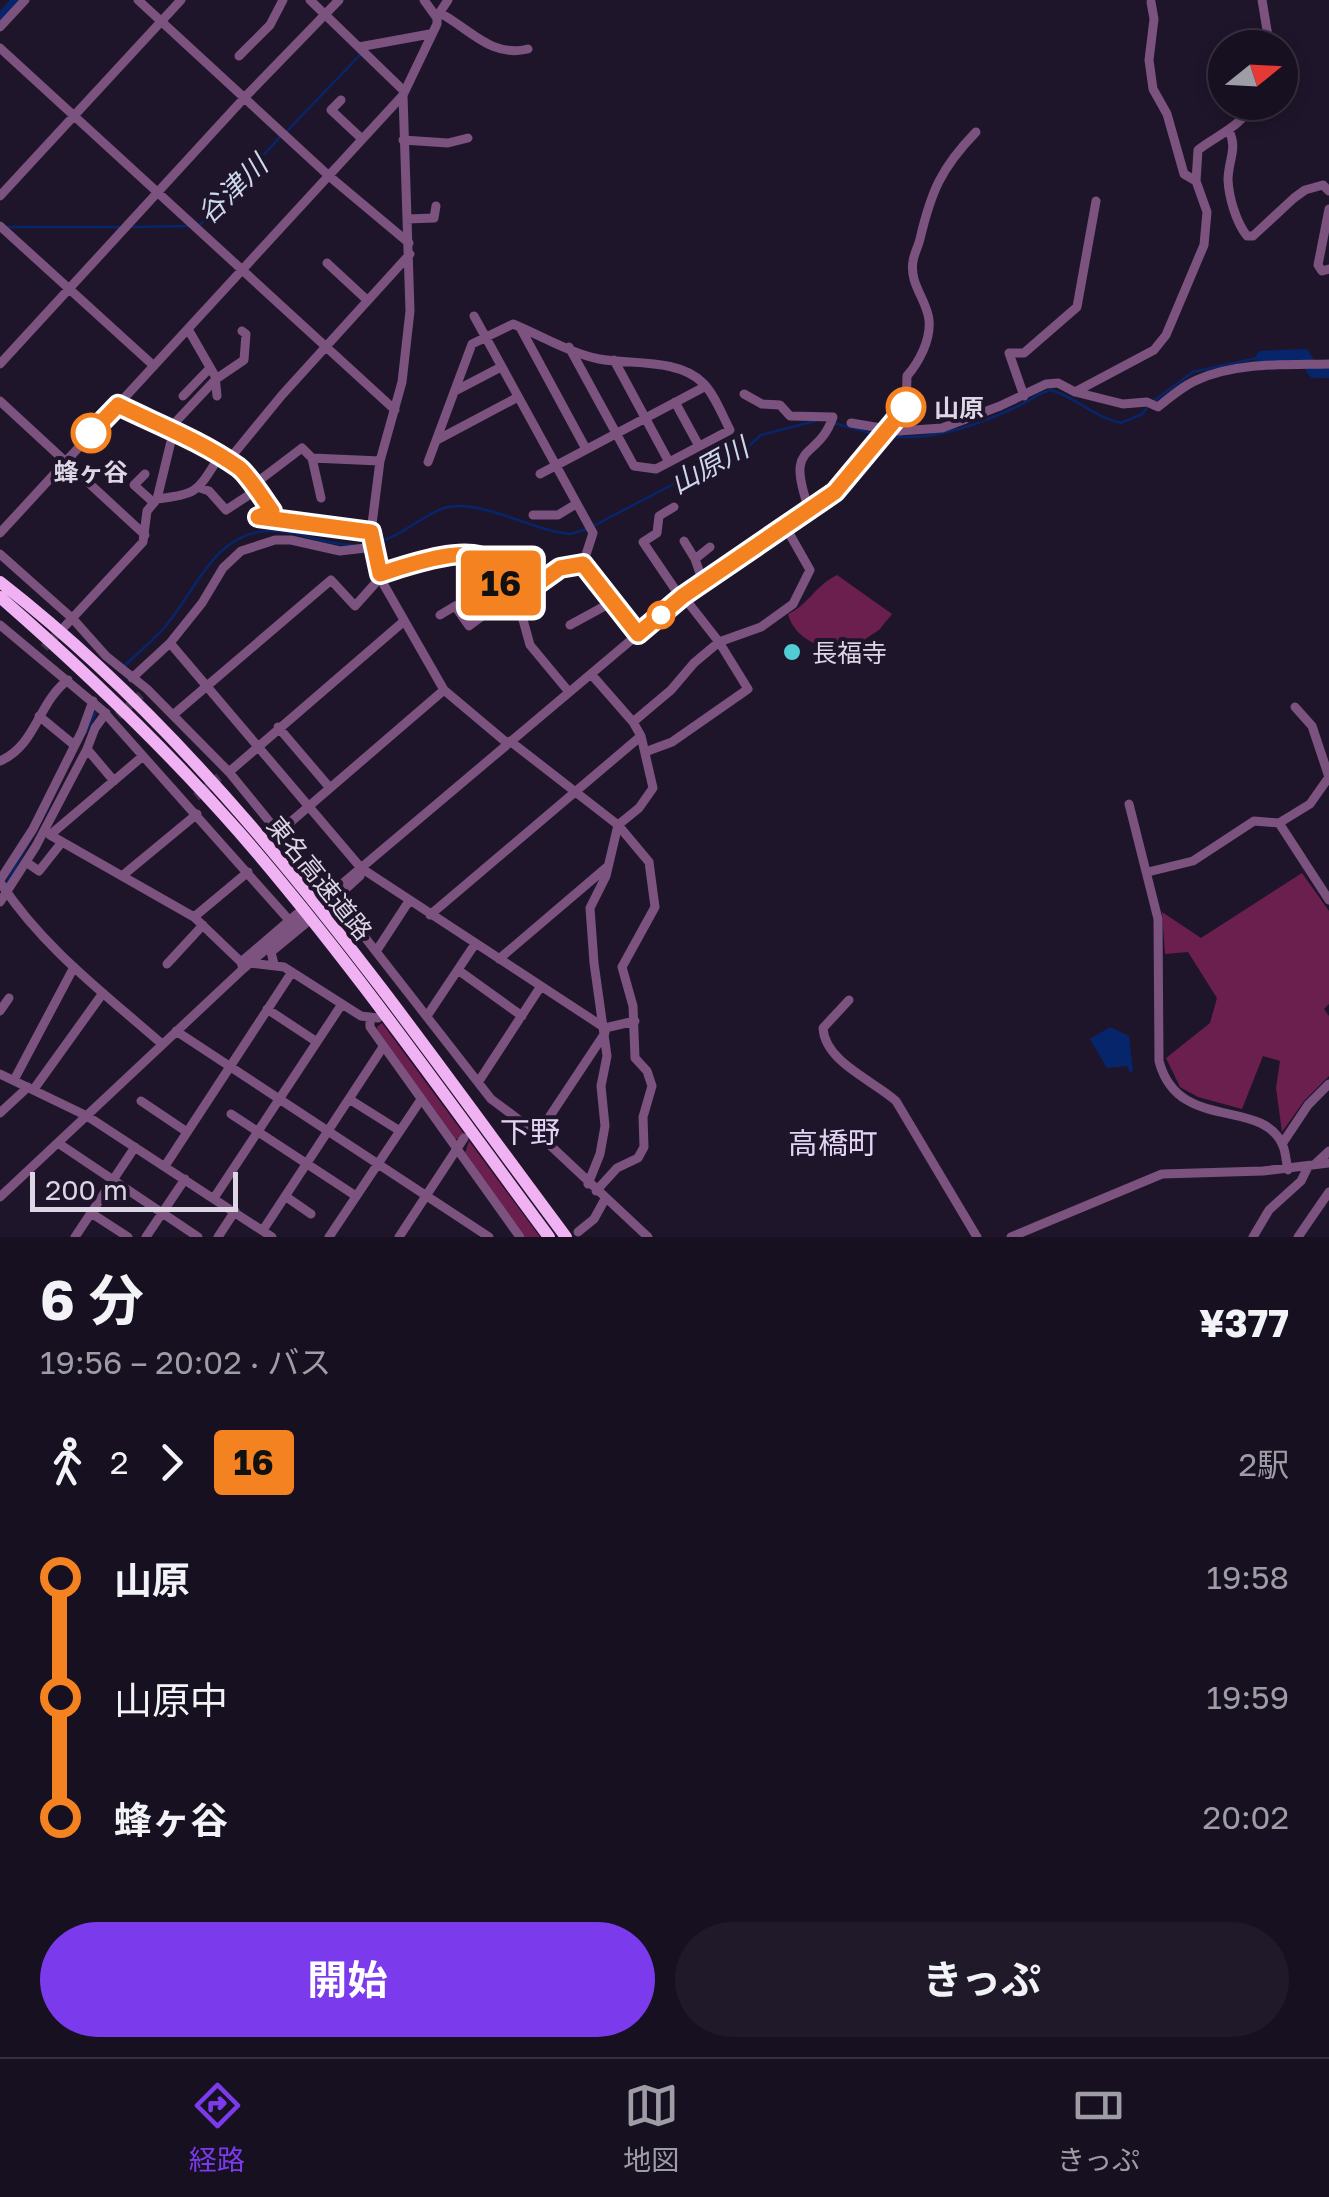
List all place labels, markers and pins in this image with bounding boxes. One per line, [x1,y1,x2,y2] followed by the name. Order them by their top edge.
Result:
[887,388,925,426] marker: 山原
[934,392,984,423] place label: 山原
[72,414,110,452] marker: 蜂ヶ谷
[53,456,129,487] place label: 蜂ヶ谷
[648,602,674,628] unlabelled marker
[812,637,887,668] place label: 長福寺
[781,641,803,663] marker: 長福寺

